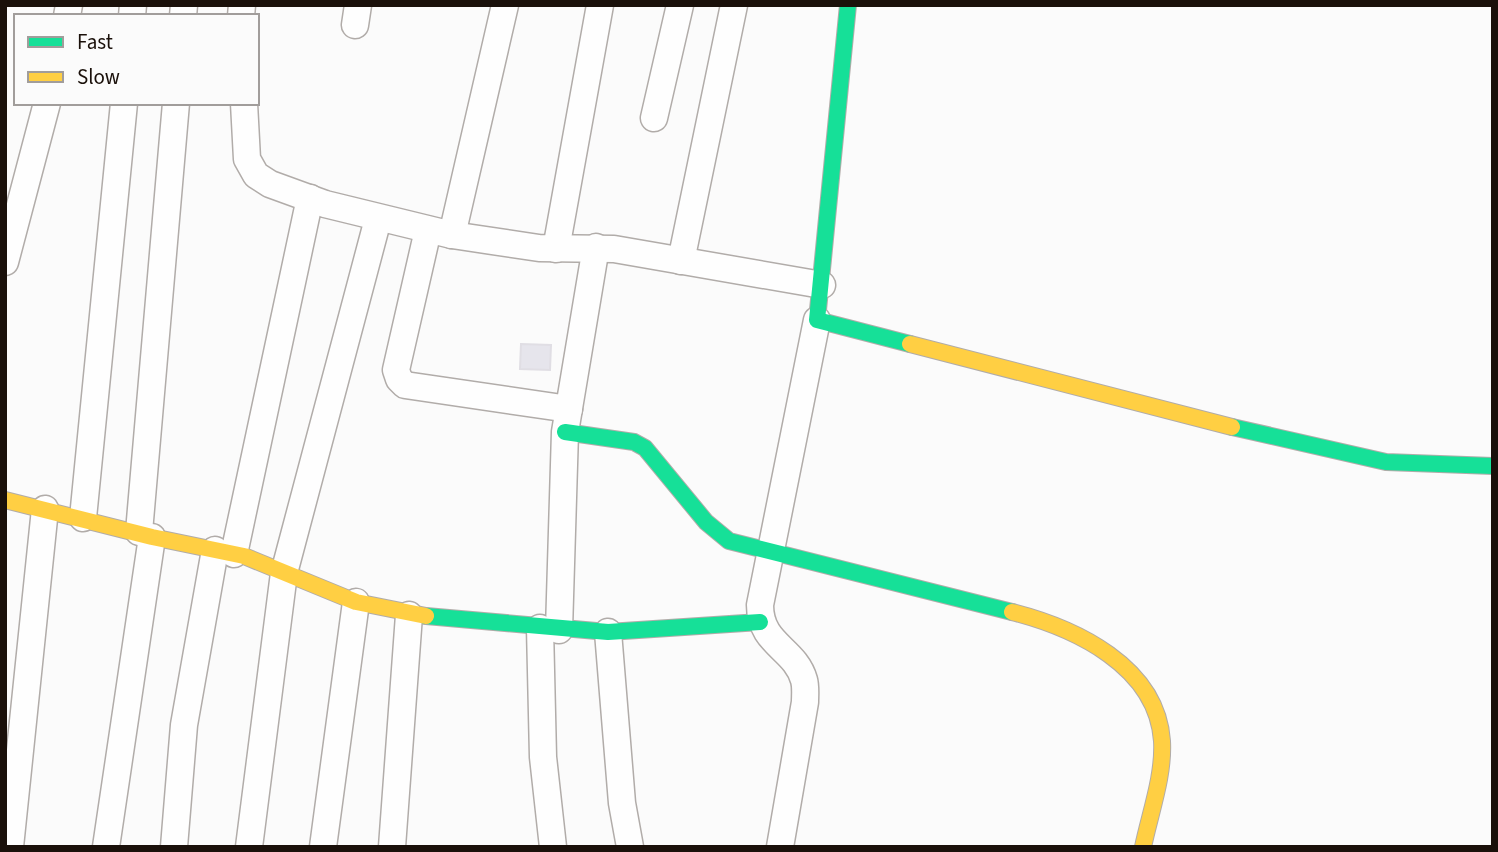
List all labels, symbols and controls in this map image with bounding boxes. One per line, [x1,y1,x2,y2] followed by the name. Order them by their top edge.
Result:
[14,14,259,105] legend
[77,27,113,57] text: Fast
[77,62,120,92] text: Slow

